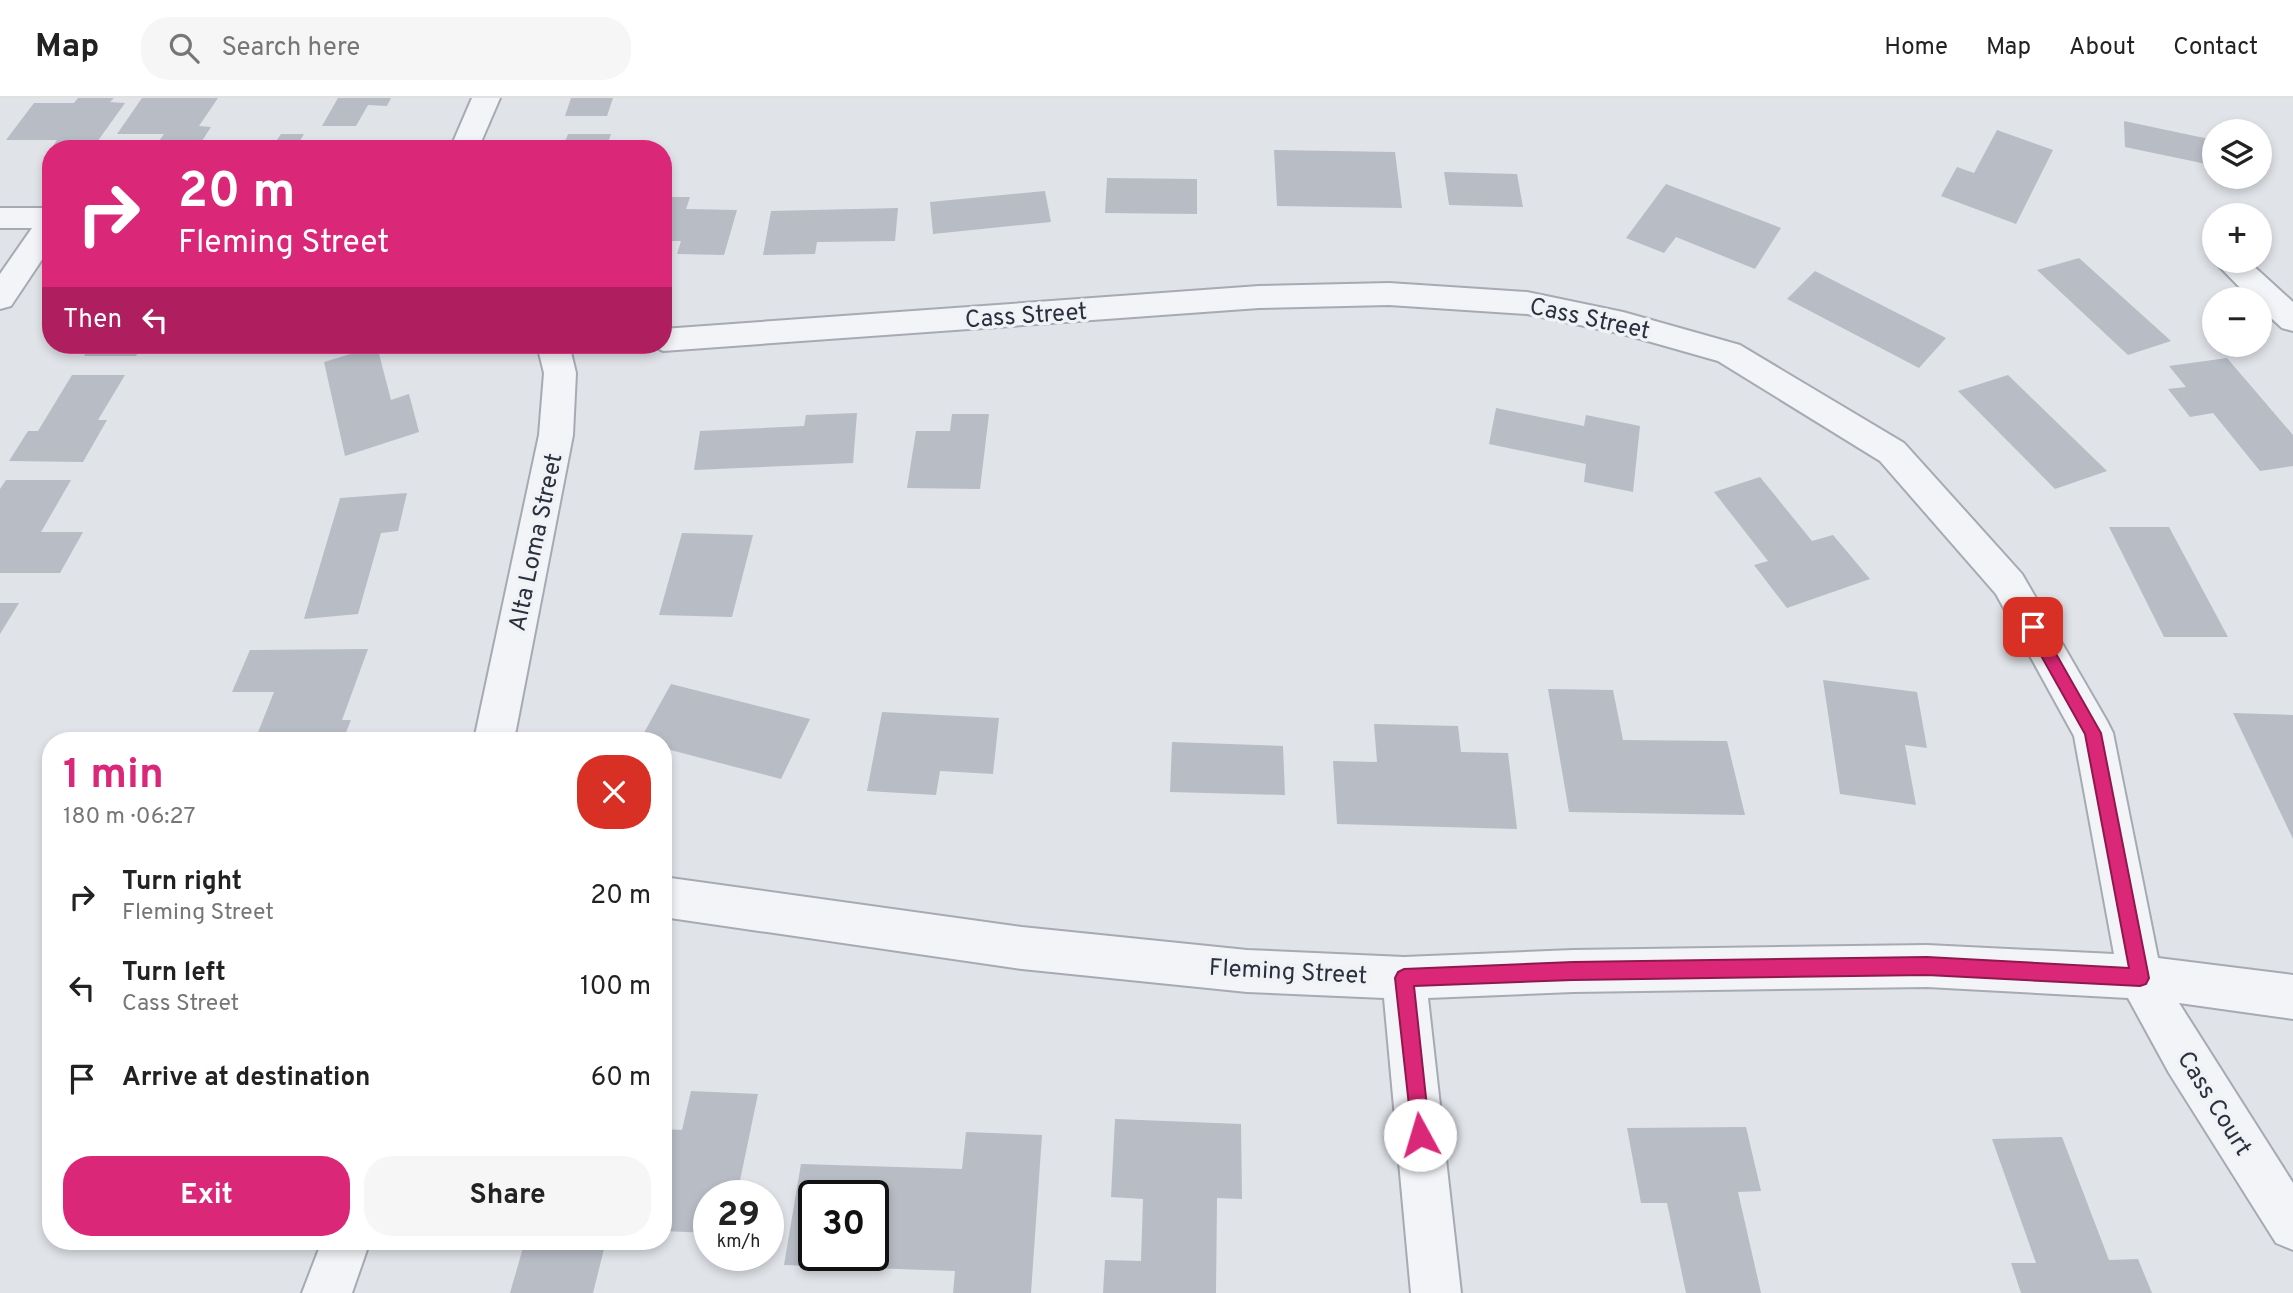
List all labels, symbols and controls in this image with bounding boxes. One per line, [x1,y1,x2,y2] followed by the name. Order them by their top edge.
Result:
[141,17,631,80] search box
[35,27,99,69] text: Map
[165,29,203,67] icon: search
[221,32,360,65] text: Search here
[1884,33,1948,63] text: Home
[1986,33,2031,63] text: Map
[2069,33,2135,63] text: About
[2173,33,2258,63] text: Contact
[2202,119,2272,357] map controls
[2202,119,2272,189] button: layers
[178,163,295,225] text: 20 m
[63,168,154,259] icon: right
[2202,203,2272,273] button: +
[178,224,389,264] text: Fleming Street
[2202,287,2272,357] button: −
[1527,293,1653,347] street label: Cass Street
[964,298,1088,336] street label: Cass Street
[136,301,174,339] icon: left
[63,304,122,337] text: Then
[503,451,570,634] street label: Alta Loma Street
[2003,597,2063,657] pin
[2014,608,2052,646] icon: arrive
[63,750,164,803] text: 1 min
[577,755,651,829] button: close
[63,803,195,832] text: 180 m · 06:27
[122,866,242,899] text: Turn right
[63,878,101,916] icon: right
[590,880,651,913] text: 20 m
[122,899,274,928] text: Fleming Street
[1208,954,1368,992] street label: Fleming Street
[122,957,226,990] text: Turn left
[63,969,101,1007] icon: left
[580,971,651,1004] text: 100 m
[122,990,239,1019] text: Cass Street
[2169,1046,2257,1162] street label: Cass Court
[63,1060,101,1098] icon: arrive
[122,1062,370,1095] text: Arrive at destination
[591,1062,651,1095] text: 60 m
[1383,1098,1457,1172] position arrow
[63,1156,350,1236] button: Exit
[364,1156,651,1236] button: Share
[798,1180,889,1271] speed limit sign: 30
[717,1194,760,1238] text: 29
[717,1231,760,1254] text: km/h

